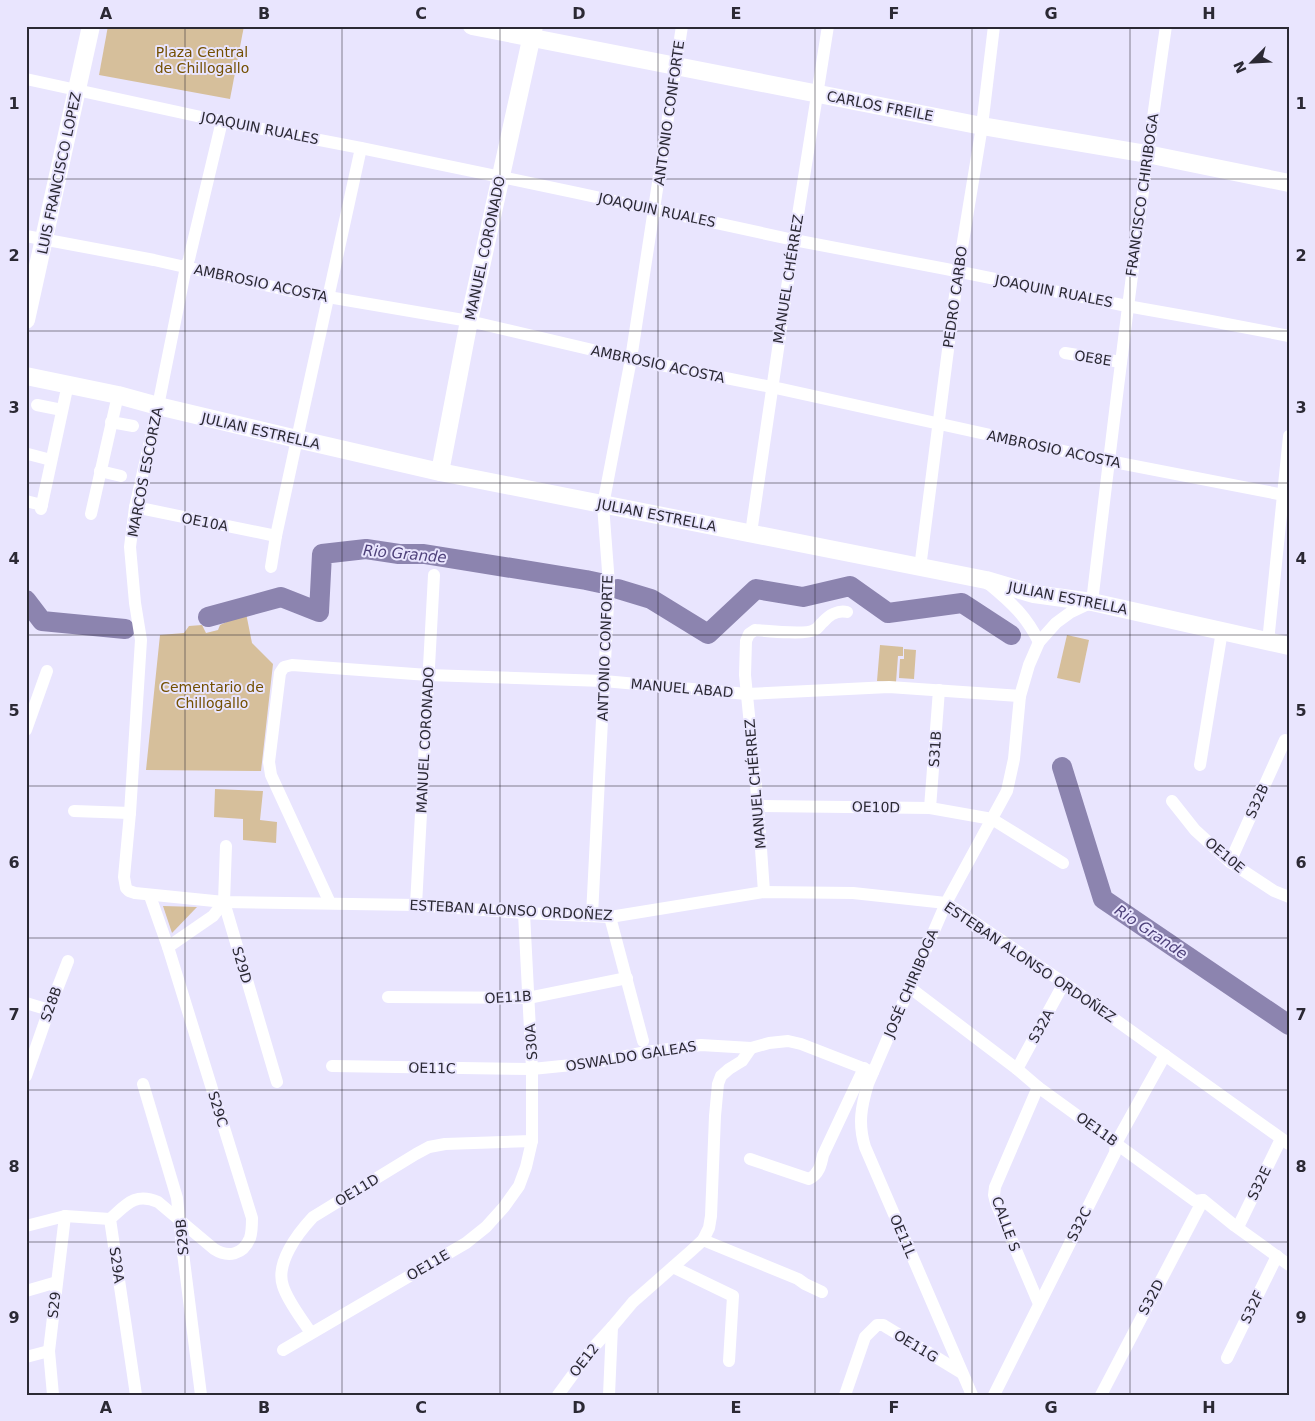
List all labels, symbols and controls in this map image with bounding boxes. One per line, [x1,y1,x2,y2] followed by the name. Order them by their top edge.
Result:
[100,4,113,23] text: A
[258,4,270,23] text: B
[415,4,427,23] text: C
[572,4,586,23] text: D
[731,4,741,23] text: E
[889,4,899,23] text: F
[1044,4,1058,23] text: G
[1202,4,1216,23] text: H
[1228,38,1278,88] north arrow
[651,40,687,186] street label: ANTONIO CONFORTE
[155,44,249,76] park label: Plaza Central de Chillogallo
[1230,59,1250,76] text: N
[825,88,935,124] street label: CARLOS FREILE
[34,90,84,256] street label: LUIS FRANCISCO LOPEZ
[8,94,20,113] text: 1
[1295,94,1307,113] text: 1
[199,109,320,147] street label: JOAQUIN RUALES
[1123,112,1161,278] street label: FRANCISCO CHIRIBOGA
[462,175,508,321] street label: MANUEL CORONADO
[596,190,717,230] street label: JOAQUIN RUALES
[770,213,806,345] street label: MANUEL CHÉRREZ
[940,245,970,349] street label: PEDRO CARBO
[8,246,20,265] text: 2
[1295,246,1307,265] text: 2
[193,261,330,305] street label: AMBROSIO ACOSTA
[993,272,1114,310] street label: JOAQUIN RUALES
[590,342,727,386] street label: AMBROSIO ACOSTA
[1073,347,1113,369] street label: OE8E
[8,398,20,417] text: 3
[1295,398,1307,417] text: 3
[125,405,166,538] street label: MARCOS ESCORZA
[199,409,322,453] street label: JULIAN ESTRELLA
[986,427,1123,471] street label: AMBROSIO ACOSTA
[595,495,718,534] street label: JULIAN ESTRELLA
[180,510,230,534] street label: OE10A
[362,541,448,567] water label: Rio Grande
[8,549,20,568] text: 4
[1295,549,1307,568] text: 4
[594,575,616,721] street label: ANTONIO CONFORTE
[1006,578,1129,617] street label: JULIAN ESTRELLA
[413,666,437,814] street label: MANUEL CORONADO
[630,676,734,700] street label: MANUEL ABAD
[160,679,264,711] park label: Cementario de Chillogallo
[8,701,20,720] text: 5
[1295,701,1307,720] text: 5
[741,718,769,850] street label: MANUEL CHÉRREZ
[926,730,944,768] street label: S31B
[1242,781,1272,821] street label: S32B
[852,799,900,815] street label: OE10D
[1202,834,1248,876] street label: OE10E
[8,853,20,872] text: 6
[1295,853,1307,872] text: 6
[409,897,613,923] street label: ESTEBAN ALONSO ORDOÑEZ
[941,898,1119,1026] street label: ESTEBAN ALONSO ORDOÑEZ
[1111,901,1191,963] water label: Rio Grande
[880,926,941,1041] street label: JOSÉ CHIRIBOGA
[229,945,255,985] street label: S29D
[37,984,65,1024] street label: S28B
[484,988,532,1006] street label: OE11B
[8,1005,20,1024] text: 7
[1295,1005,1307,1024] text: 7
[1025,1006,1057,1046] street label: S32A
[522,1023,540,1061] street label: S30A
[564,1038,698,1074] street label: OSWALDO GALEAS
[408,1060,456,1076] street label: OE11C
[205,1089,231,1129] street label: S29C
[1073,1109,1121,1149] street label: OE11B
[8,1157,20,1176] text: 8
[1295,1157,1307,1176] text: 8
[1244,1164,1274,1202] street label: S32E
[332,1171,382,1209] street label: OE11D
[989,1194,1023,1254] street label: CALLE S
[1064,1204,1095,1244] street label: S32C
[887,1212,919,1260] street label: OE11L
[172,1218,192,1256] street label: S29B
[107,1246,128,1284] street label: S29A
[404,1246,452,1284] street label: OE11E
[1135,1277,1167,1317] street label: S32D
[1237,1288,1267,1326] street label: S32F
[45,1291,63,1319] street label: S29
[8,1308,20,1327] text: 9
[1295,1308,1307,1327] text: 9
[891,1327,941,1365] street label: OE11G
[566,1340,602,1380] street label: OE12
[100,1398,113,1417] text: A
[258,1398,270,1417] text: B
[415,1398,427,1417] text: C
[572,1398,586,1417] text: D
[731,1398,741,1417] text: E
[889,1398,899,1417] text: F
[1044,1398,1058,1417] text: G
[1202,1398,1216,1417] text: H

